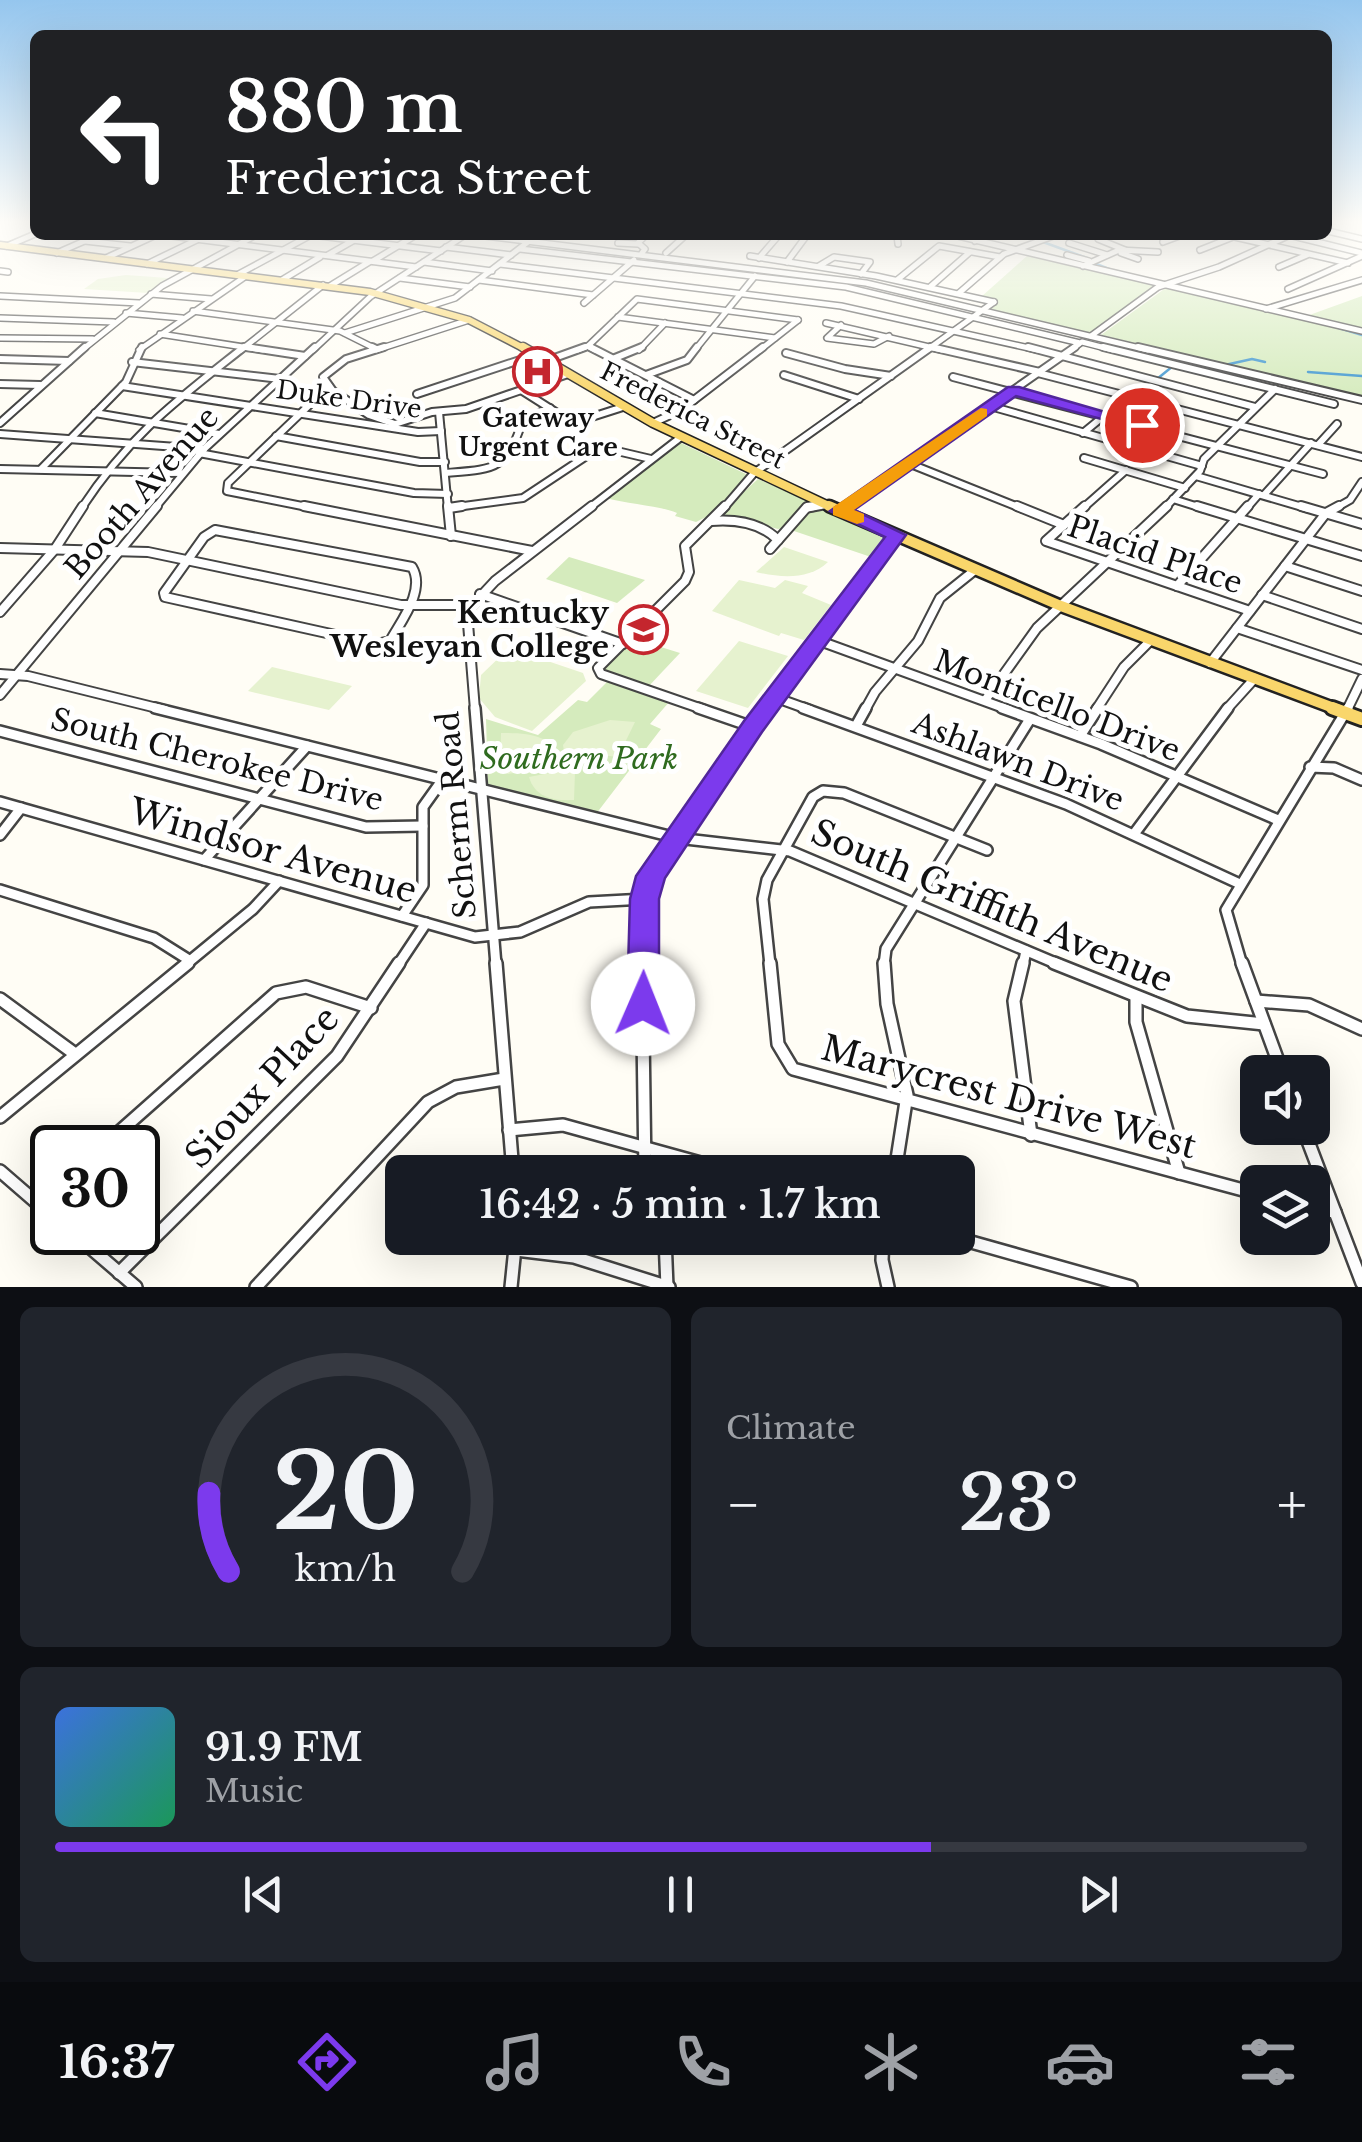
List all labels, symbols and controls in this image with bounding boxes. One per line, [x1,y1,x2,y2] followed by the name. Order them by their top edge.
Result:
[225,64,463,151] text: 880 m
[60,70,190,200] icon: left
[225,150,591,206] text: Frederica Street
[512,346,564,398] hospital icon: Gateway Urgent Care
[595,355,791,476] street label: Frederica Street
[274,374,424,425] street label: Duke Drive
[1100,383,1185,468] pin
[1115,398,1170,453] icon: arrive
[57,399,226,586] street label: Booth Avenue
[458,403,618,463] place label: Gateway Urgent Care
[1063,507,1247,602] street label: Placid Place
[329,594,610,665] place label: Kentucky Wesleyan College
[618,604,670,656] school or university icon: Kentucky Wesleyan College
[929,642,1185,769] street label: Monticello Drive
[47,700,387,819] street label: South Cherokee Drive
[906,704,1129,819] street label: Ashlawn Drive
[429,710,484,920] street label: Scherm Road
[480,740,678,777] park label: Southern Park
[123,789,422,912] street label: Windsor Avenue
[805,810,1179,1001] street label: South Griffith Avenue
[591,952,695,1056] position arrow
[176,997,347,1176] street label: Sioux Place
[817,1026,1201,1167] street label: Marycrest Drive West
[1240,1055,1330,1255] map controls
[1240,1055,1330,1145] button: sound
[30,1125,160,1255] speed limit sign: 30
[1240,1165,1330,1255] button: layers
[479,1181,881,1228] text: 16:42 · 5 min · 1.7 km
[726,1408,855,1448] text: Climate
[272,1428,419,1557] text: 20
[959,1457,1079,1550] text: 23°
[726,1471,761,1539] text: −
[1277,1471,1307,1539] text: +
[295,1546,396,1591] text: km/h
[205,1724,362,1771] text: 91.9 FM
[205,1771,303,1811] text: Music
[236,1867,291,1922] icon: previous
[653,1867,708,1922] icon: pause
[1071,1867,1126,1922] icon: next
[292,2027,362,2097] icon: directions
[480,2027,550,2097] icon: music
[668,2027,738,2097] icon: phone
[856,2027,926,2097] icon: climate
[1045,2027,1115,2097] icon: car
[1233,2027,1303,2097] icon: filters
[59,2034,174,2090] text: 16:37

